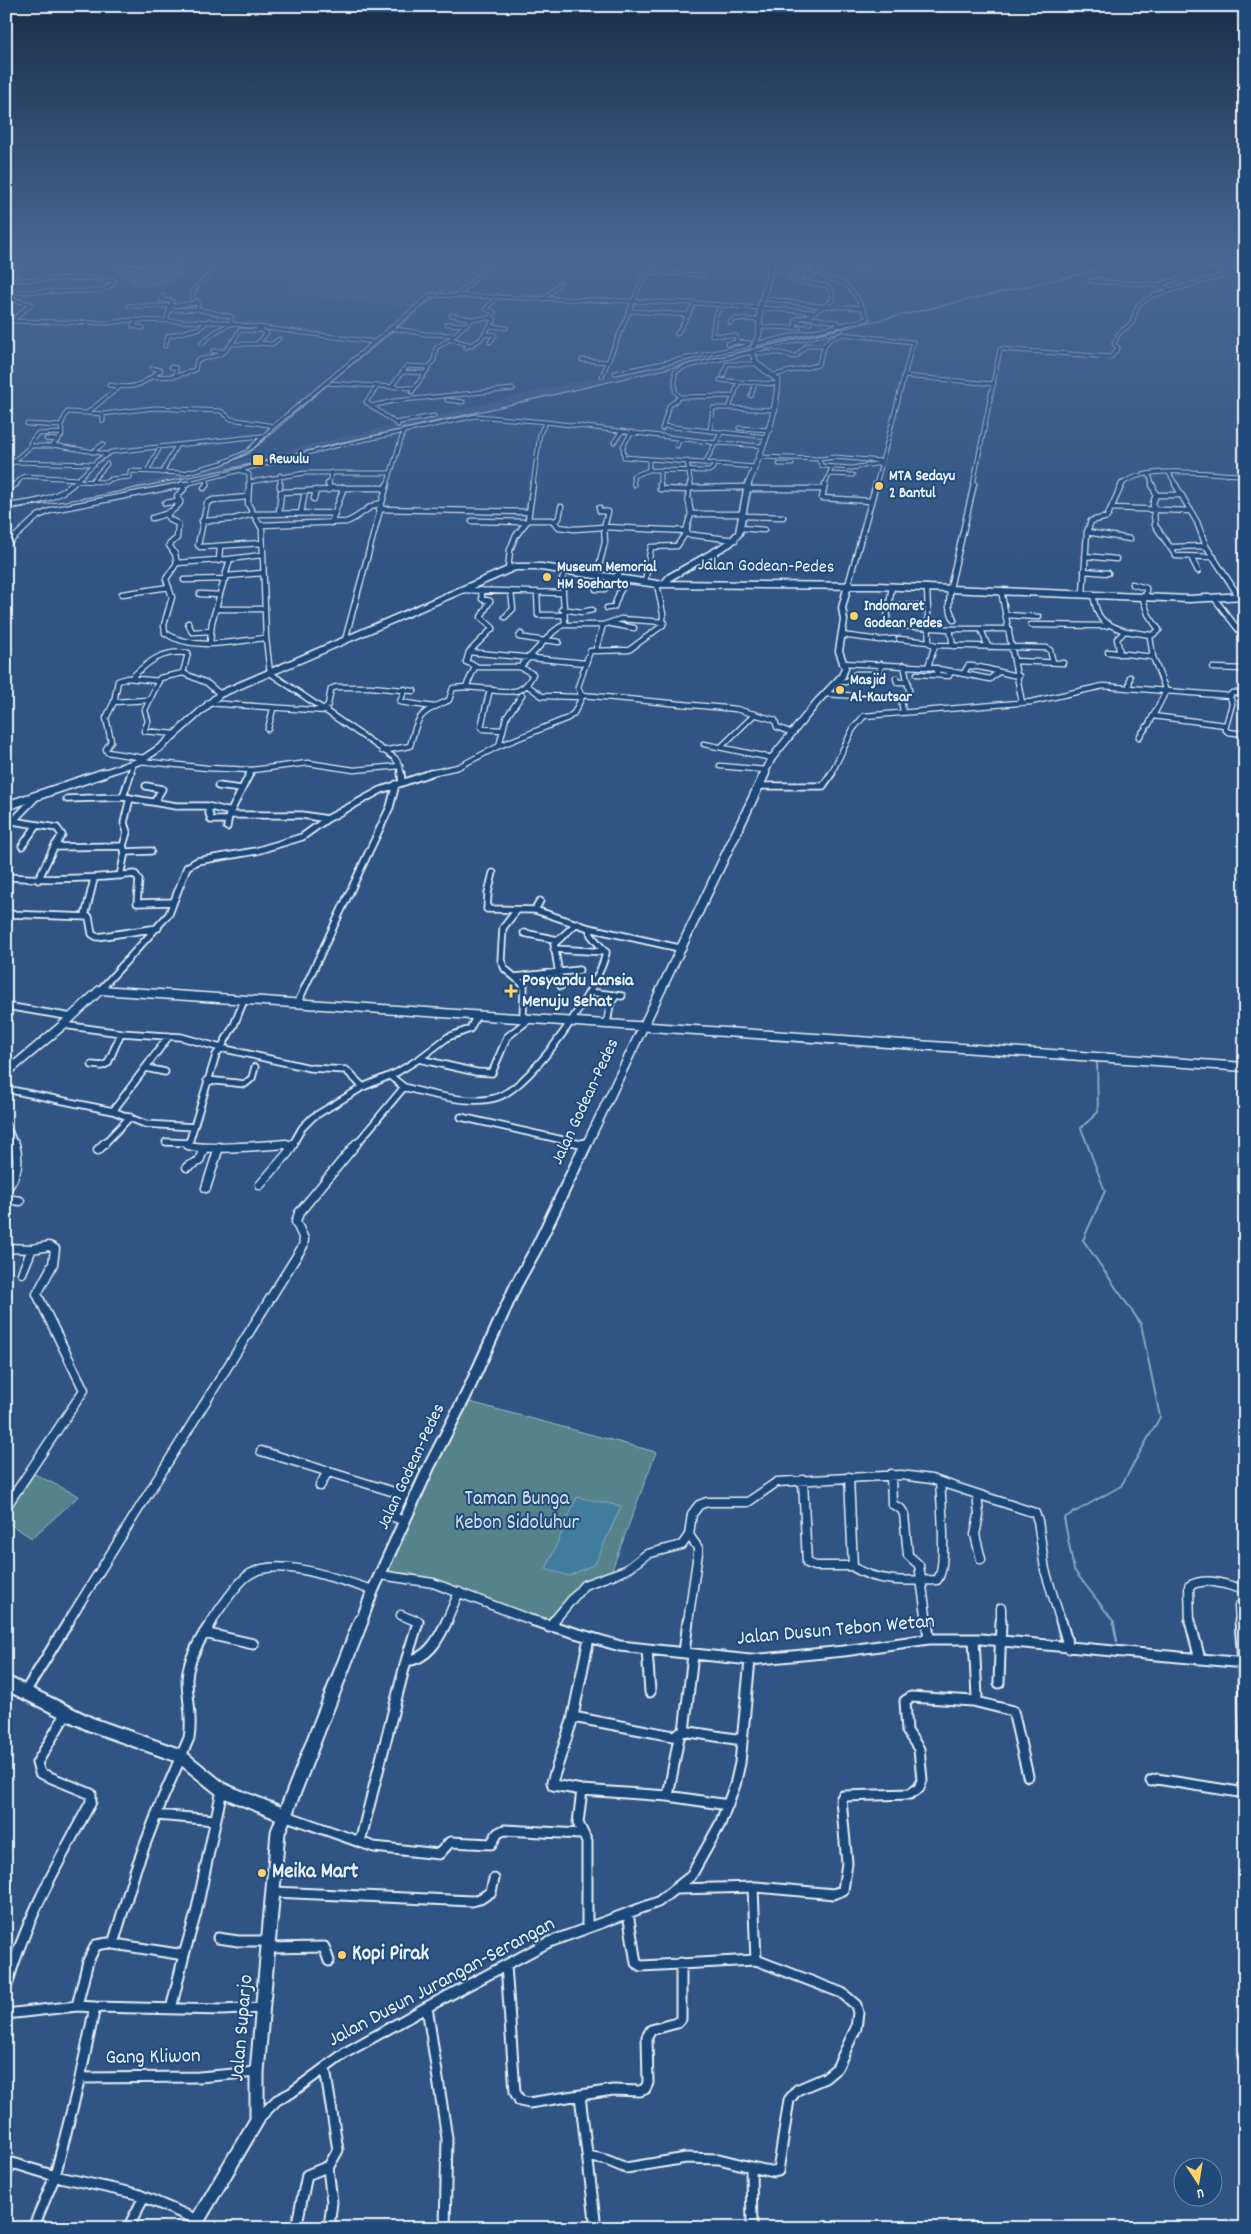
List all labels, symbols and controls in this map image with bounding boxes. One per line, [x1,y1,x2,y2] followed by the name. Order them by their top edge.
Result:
[269,449,310,471] place label: Rewulu
[251,453,265,467] marker: Rewulu
[889,466,956,505] place label: MTA Sedayu 2 Bantul
[873,480,885,492] marker: MTA Sedayu 2 Bantul
[698,553,834,581] street label: Jalan Godean-Pedes
[557,557,657,596] place label: Museum Memorial HM Soeharto
[541,571,553,583] marker: Museum Memorial HM Soeharto
[864,596,943,635] place label: Indomaret Godean Pedes
[848,610,860,622] marker: Indomaret Godean Pedes
[850,670,912,709] place label: Masjid Al-Kautsar
[834,684,846,696] marker: Masjid Al-Kautsar
[522,969,634,1015] place label: Posyandu Lansia Menuju Sehat
[504,984,518,998] marker: Posyandu Lansia Menuju Sehat
[546,1035,626,1169] street label: Jalan Godean-Pedes
[372,1400,452,1534] street label: Jalan Godean-Pedes
[455,1485,580,1539] park label: Taman Bunga Kebon Sidoluhur
[736,1607,936,1655] street label: Jalan Dusun Tebon Wetan
[272,1858,359,1888] place label: Meika Mart
[256,1867,268,1879] marker: Meika Mart
[323,1910,561,2056] street label: Jalan Dusun Jurangan-Serangan
[352,1940,429,1970] place label: Kopi Pirak
[336,1949,348,1961] marker: Kopi Pirak
[223,1973,263,2083] street label: Jalan Suparjo
[105,2042,201,2074] street label: Gang Kliwon
[1174,2156,1224,2206] north arrow
[1195,2182,1206,2203] text: U

